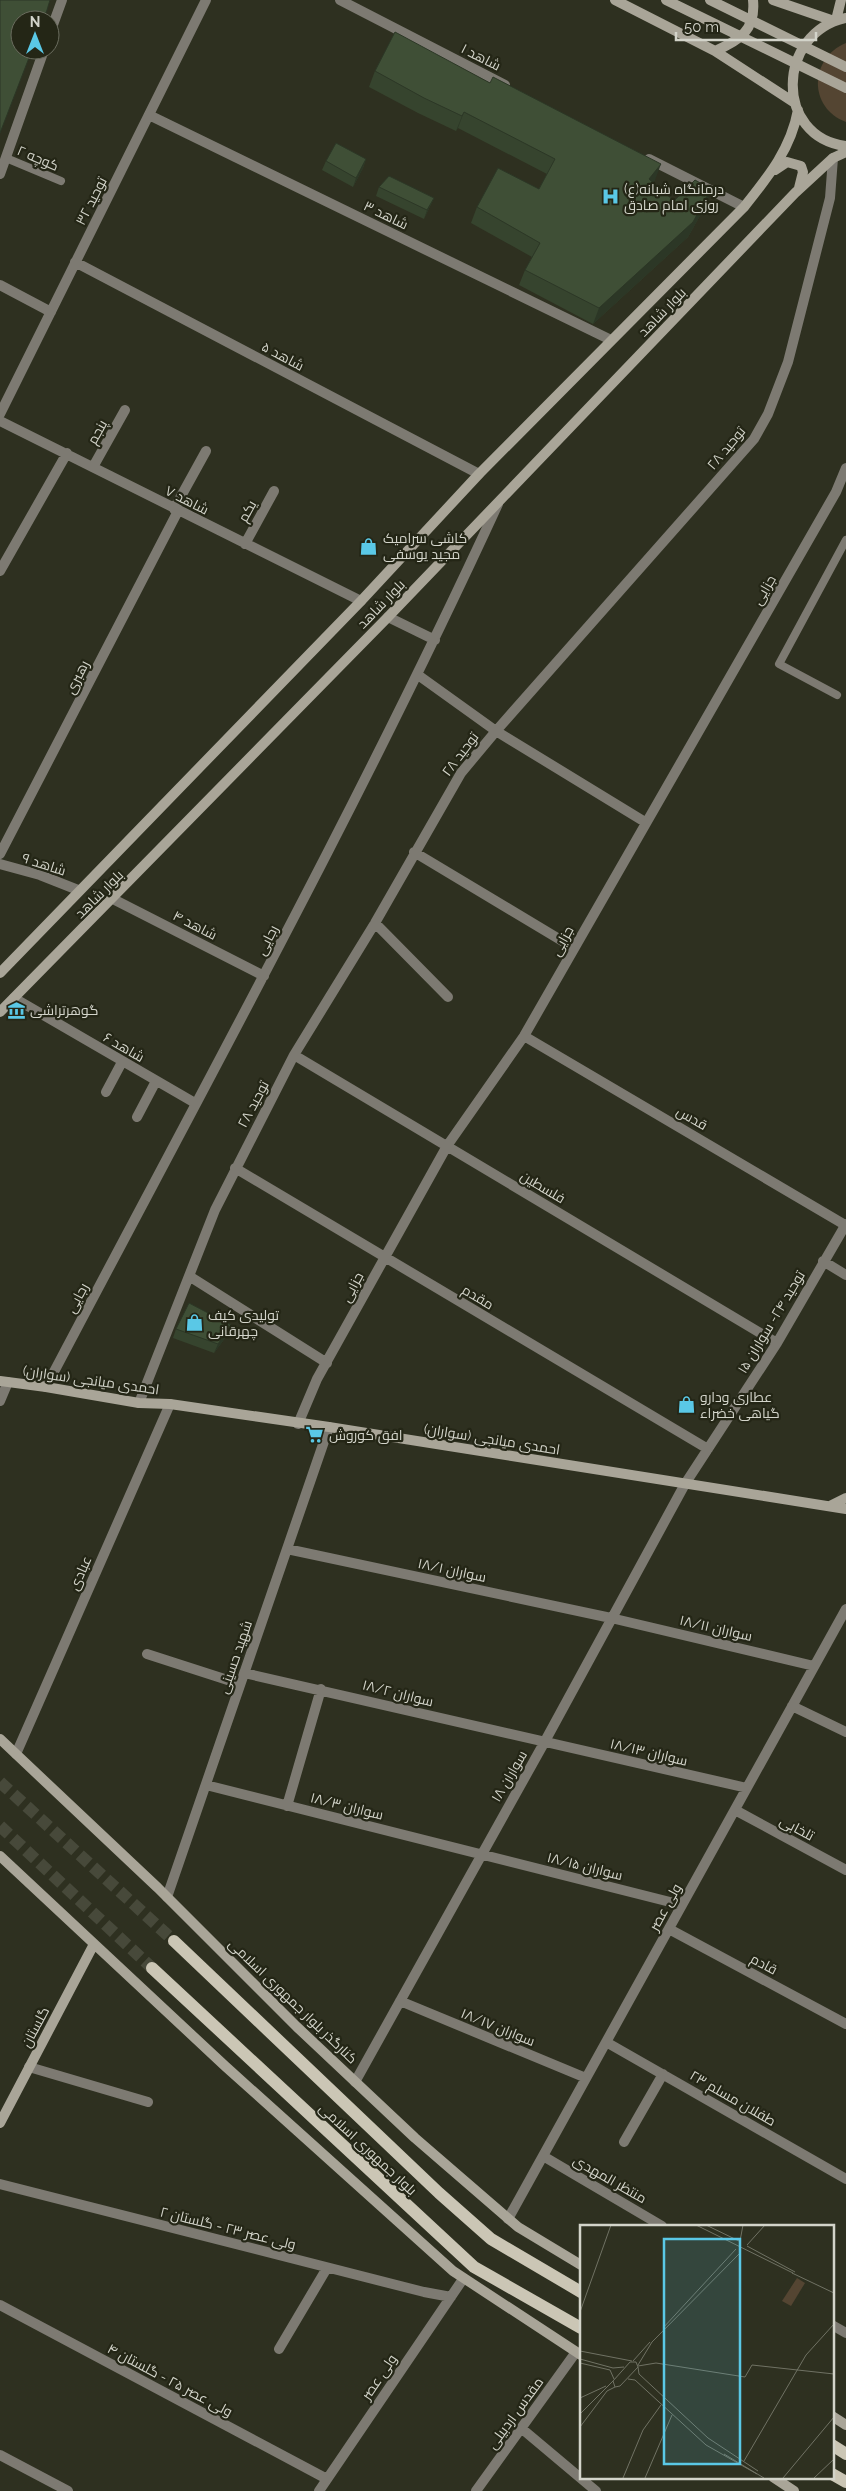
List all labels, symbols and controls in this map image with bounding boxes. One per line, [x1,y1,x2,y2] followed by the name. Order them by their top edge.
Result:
[10,10,60,60] north arrow
[676,10,816,42] scale bar
[30,14,40,30] text: N
[684,18,719,36] text: 50 m
[459,40,503,74] street label: شاهد ۱
[14,142,61,176] street label: کوچه ۲
[72,174,110,228] street label: توحید ۳۲
[624,181,724,215] place label: (ع)درمانگاه شبانه روزی امام صادق
[600,187,620,207] hospital icon: (ع)درمانگاه شبانه روزی امام صادق
[361,197,411,233] street label: شاهد ۳
[635,284,689,340] street label: بلوار شاهد
[259,338,307,374] street label: شاهد ۵
[84,417,112,448] street label: پنجم
[704,423,749,473] street label: توحید ۲۸
[163,482,211,518] street label: شاهد ۷
[235,497,261,526] street label: یکم
[383,530,467,562] place label: کاشی سرامیک مجید یوسفی
[359,536,379,556] shop icon: کاشی سرامیک مجید یوسفی
[749,572,779,608] street label: جزایی
[354,576,408,632] street label: بلوار شاهد
[62,657,92,697] street label: رهبری
[438,729,482,779] street label: توحید ۲۸
[20,849,68,879] street label: شاهد ۹
[72,867,126,921] street label: بلوار شاهد
[170,907,220,943] street label: شاهد ۴
[253,922,281,958] street label: رجایی
[547,923,577,959] street label: جزایی
[6,1000,26,1020] museum icon: گوهرتراشی
[30,1002,99,1018] place label: گوهرتراشی
[101,1029,147,1065] street label: شاهد ۶
[234,1078,272,1130] street label: توحید ۲۸
[674,1103,710,1133] street label: قدس
[518,1167,568,1207] street label: فلسطین
[734,1268,808,1376] street label: توحید ۲۴- سواران ۱۵
[337,1269,367,1305] street label: جزایی
[62,1280,92,1316] street label: رجایی
[458,1281,497,1314] street label: مقدم
[208,1307,279,1341] place label: تولیدی کیف چهرقانی
[184,1313,204,1333] shop icon: تولیدی کیف چهرقانی
[22,1362,160,1398] street label: احمدی میانجی (سواران)
[700,1389,780,1421] place label: عطاری ودارو گیاهی خضراء
[676,1395,696,1415] shop icon: عطاری ودارو گیاهی خضراء
[423,1420,561,1458] street label: احمدی میانجی (سواران)
[305,1425,325,1445] supermarket icon: افق کوروش
[329,1427,402,1444] place label: افق کوروش
[65,1553,95,1593] street label: عبادی
[416,1555,488,1585] street label: سواران ۱۸/۱
[678,1612,754,1644] street label: سواران ۱۸/۱۱
[215,1618,255,1696] street label: شهید حسینی
[361,1676,435,1710] street label: سواران ۱۸/۲
[609,1735,689,1769] street label: سواران ۱۸/۱۳
[488,1747,530,1805] street label: سواران ۱۸
[309,1789,385,1823] street label: سواران ۱۸/۳
[777,1812,817,1844] street label: تلخابی
[546,1849,624,1883] street label: سواران ۱۸/۱۵
[645,1881,684,1934] street label: ولی عصر
[225,1935,361,2067] street label: کنارگذر بلوار جمهوری اسلامی
[747,1950,780,1979] street label: قادم
[18,2004,52,2050] street label: گلستان
[459,2005,537,2049] street label: سواران ۱۸/۱۷
[686,2067,779,2131] street label: طفلان مسلم ۲۳
[316,2100,420,2198] street label: بلوار جمهوری اسلامی
[571,2152,649,2206] street label: منتظر المهدی
[159,2203,297,2253] street label: ولی عصر ۲۳ - گلستان ۲
[580,2225,834,2478] inset map
[105,2340,235,2420] street label: ولی عصر ۲۵ - گلستان ۴
[357,2351,400,2404] street label: ولی عصر
[484,2374,546,2452] street label: مقدس اردبیلی

